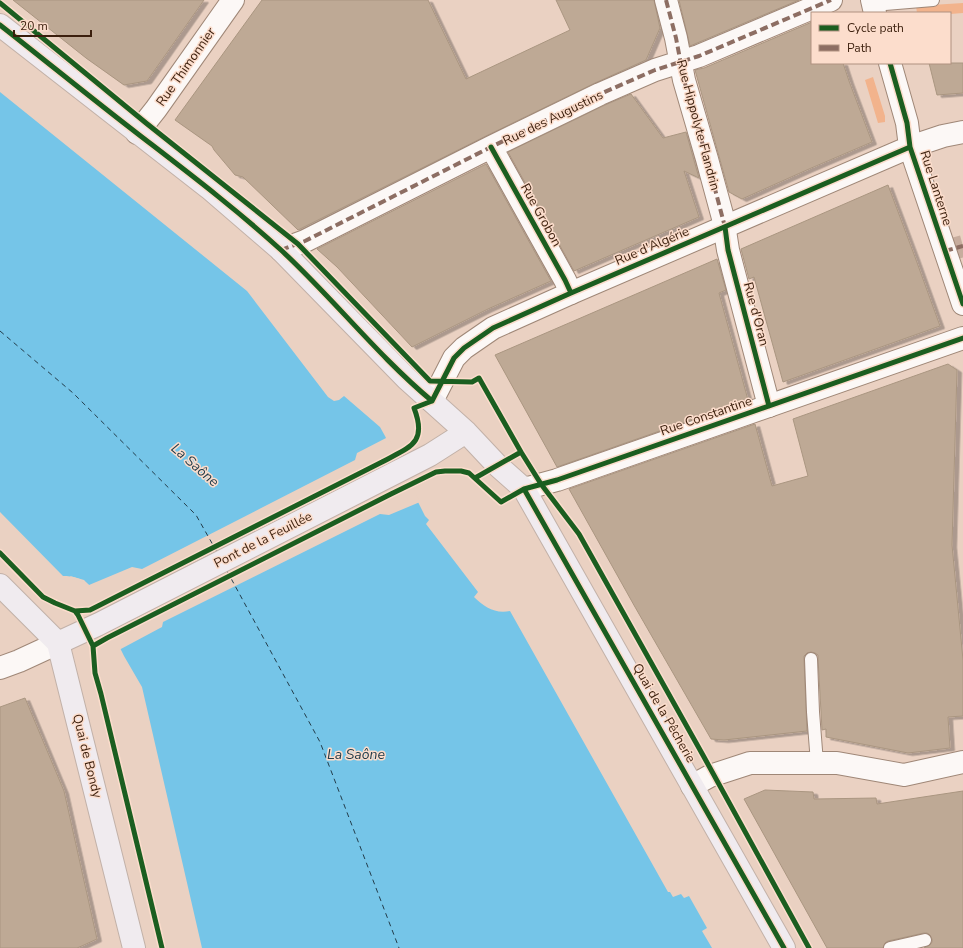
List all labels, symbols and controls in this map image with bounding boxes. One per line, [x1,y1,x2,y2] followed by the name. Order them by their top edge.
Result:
[14,12,91,38] scale bar
[811,12,951,64] legend
[20,18,48,34] text: 20 m
[847,20,904,36] text: Cycle path
[152,24,220,110] street label: Rue Thimonnier
[847,40,872,56] text: Path
[672,58,724,192] street label: Rue Hippolyte Flandrin
[500,86,606,150] street label: Rue des Augustins
[915,148,957,228] street label: Rue Lanterne
[516,180,566,250] street label: Rue Grobon
[612,222,692,270] street label: Rue d'Algérie
[739,280,773,348] street label: Rue d'Oran
[658,392,754,440] street label: Rue Constantine
[167,439,223,491] water label: La Saône
[211,507,315,573] street label: Pont de la Feuillée
[628,660,700,766] street label: Quai de la Pêcherie
[68,712,106,800] street label: Quai de Bondy
[327,745,385,764] water label: La Saône

